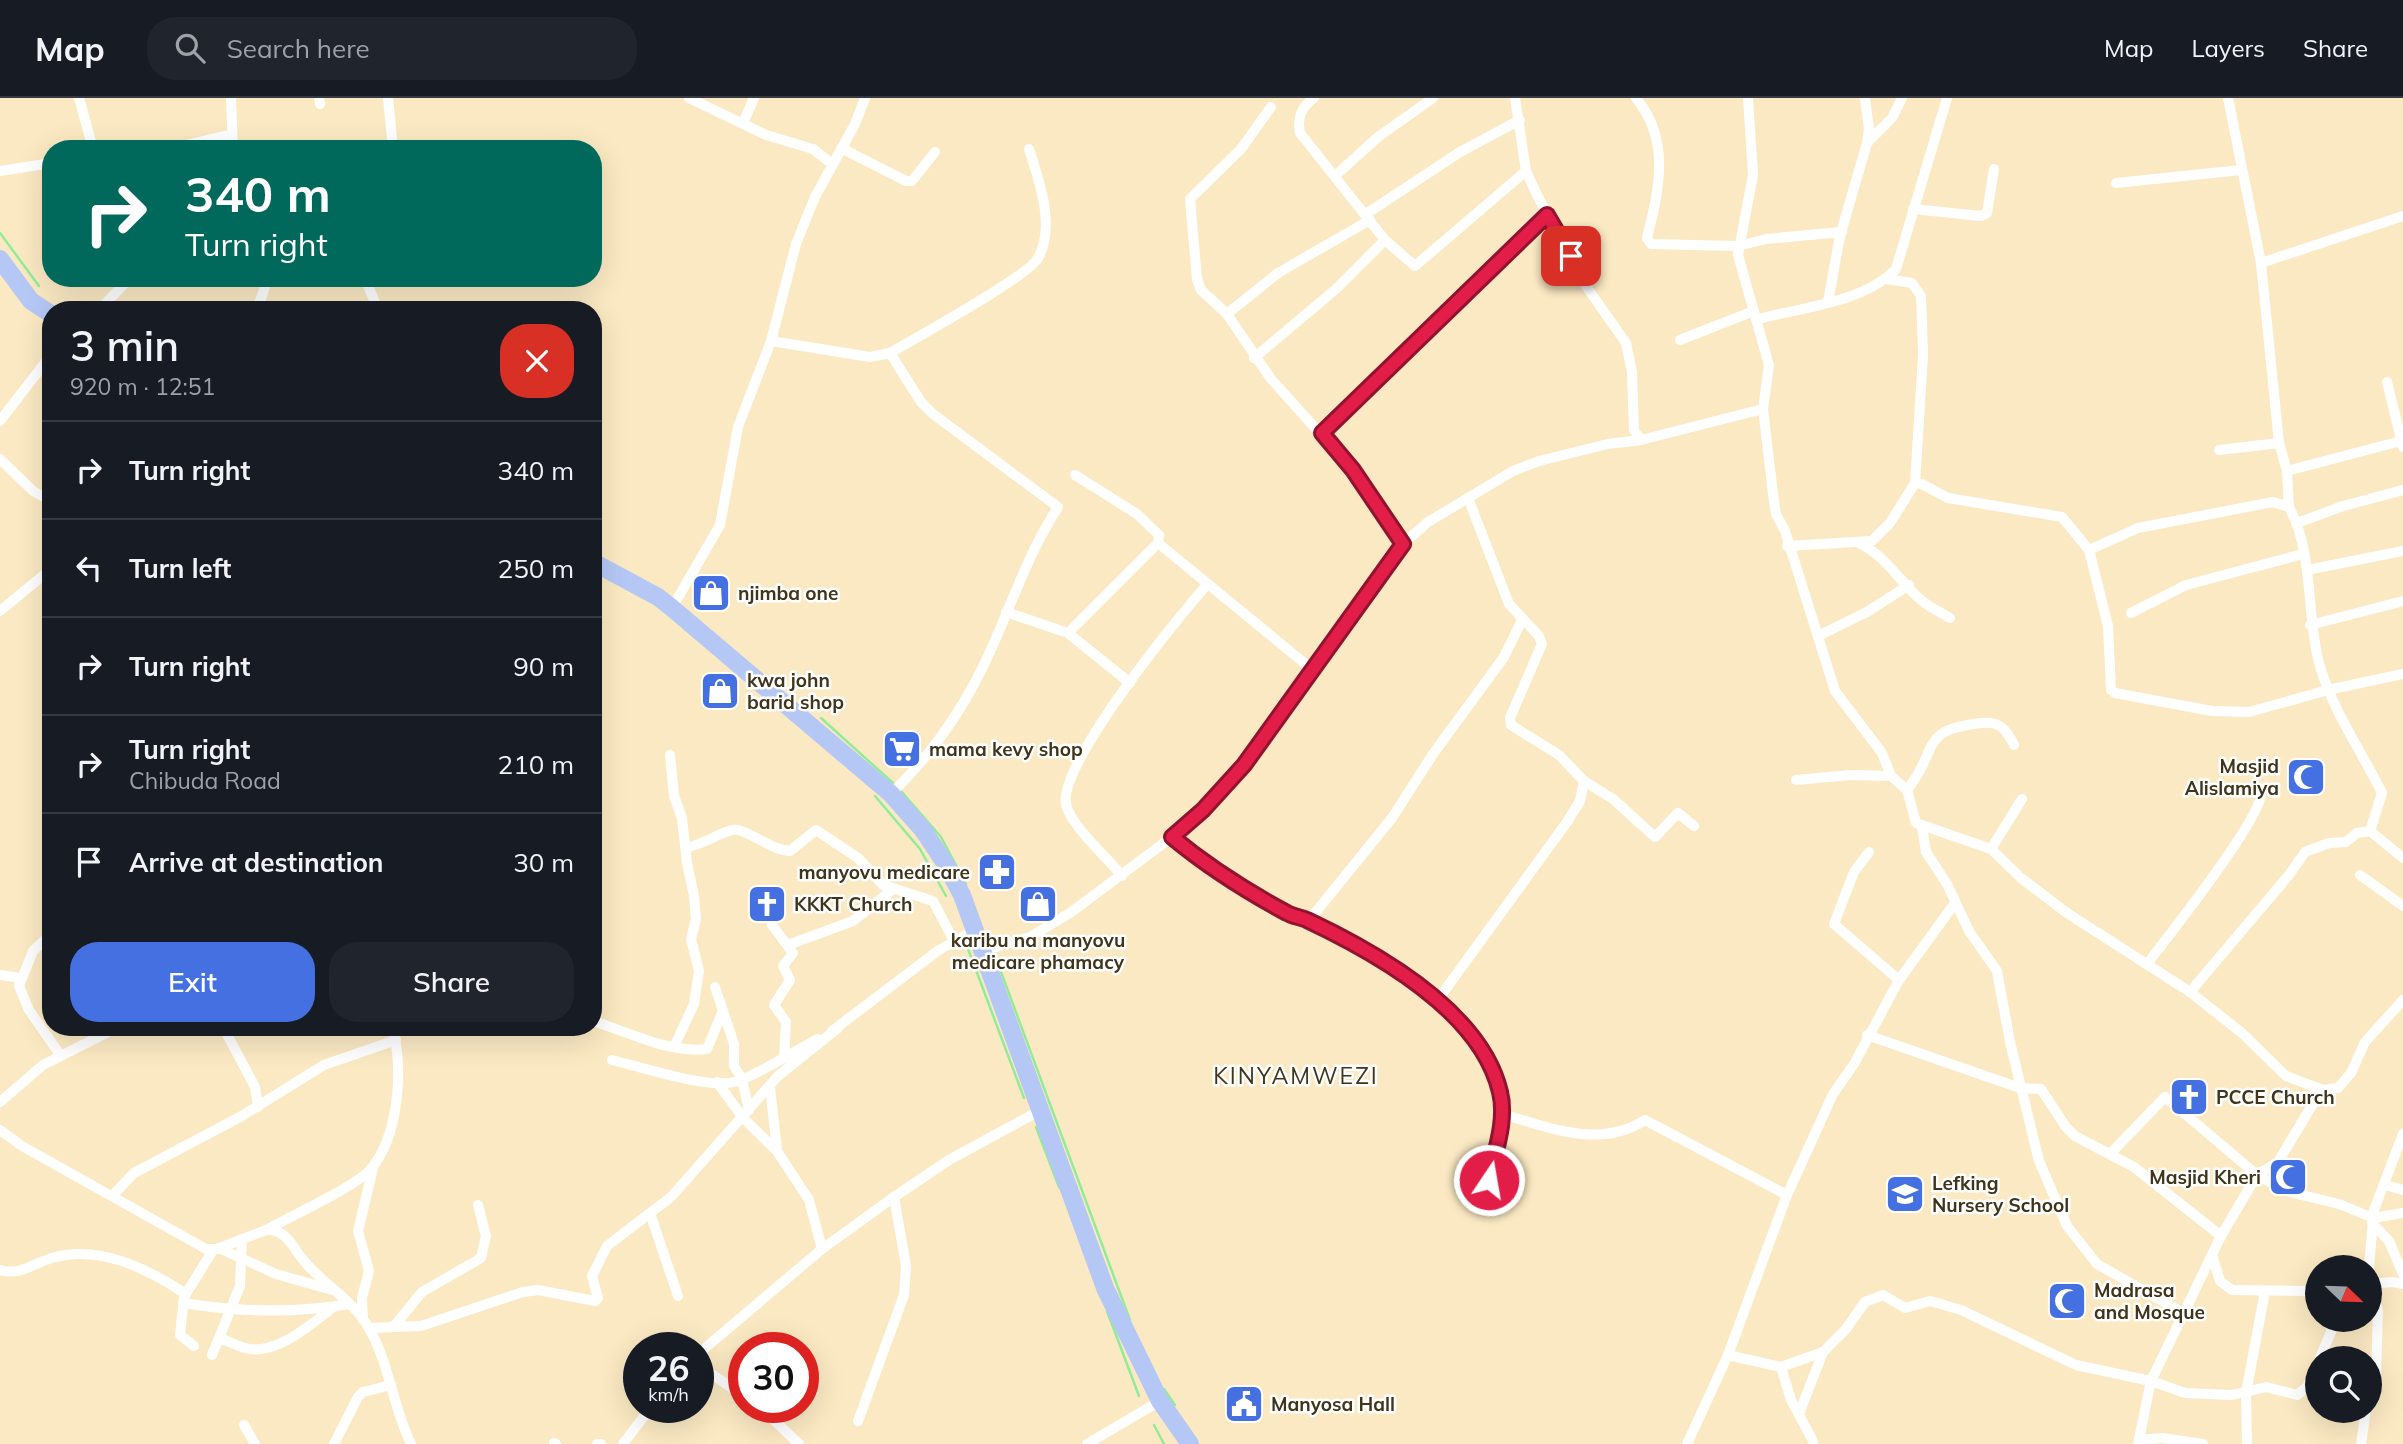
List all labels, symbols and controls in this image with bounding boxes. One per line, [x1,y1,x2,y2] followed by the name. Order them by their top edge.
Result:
[147,17,637,80] search box
[35,28,105,69] text: Map
[171,29,209,67] icon: search
[227,32,370,65] text: Search here
[2104,33,2153,63] text: Map
[2191,33,2265,63] text: Layers
[2303,33,2368,63] text: Share
[185,163,331,224] text: 340 m
[70,168,161,259] icon: right
[185,224,328,264] text: Turn right
[1541,226,1601,286] pin
[1552,237,1590,275] icon: arrive
[70,319,179,372] text: 3 min
[500,324,574,398] button: close
[70,372,215,401] text: 920 m · 12:51
[70,451,108,489] icon: right
[129,454,250,487] text: Turn right
[498,454,574,487] text: 340 m
[70,549,108,587] icon: left
[129,552,231,585] text: Turn left
[498,552,574,585] text: 250 m
[690,572,732,614] shop icon: njimba one
[738,581,838,605] place label: njimba one
[70,647,108,685] icon: right
[129,650,250,683] text: Turn right
[513,650,574,683] text: 90 m
[747,668,844,714] place label: kwa john barid shop
[699,670,741,712] shop icon: kwa john barid shop
[881,728,923,770] supermarket icon: mama kevy shop
[129,733,250,766] text: Turn right
[929,737,1083,761] place label: mama kevy shop
[70,745,108,783] icon: right
[498,748,574,781] text: 210 m
[2185,754,2279,800] place label: Masjid Alislamiya
[2285,756,2327,798] mosque icon: Masjid Alislamiya
[129,766,281,795] text: Chibuda Road
[70,843,108,881] icon: arrive
[129,846,384,879] text: Arrive at destination
[513,846,574,879] text: 30 m
[976,851,1018,893] pharmacy icon: manyovu medicare
[798,860,970,884] place label: manyovu medicare
[746,883,788,925] church icon: KKKT Church
[1017,883,1059,925] shop icon: karibu na manyovu medicare phamacy
[794,892,912,916] place label: KKKT Church
[951,928,1125,974] place label: karibu na manyovu medicare phamacy
[70,942,315,1022] button: Exit
[329,942,574,1022] button: Share
[1213,1061,1379,1090] district label: KINYAMWEZI
[2168,1076,2210,1118] church icon: PCCE Church
[2216,1085,2335,1109] place label: PCCE Church
[1452,1143,1526,1217] position arrow
[2267,1156,2309,1198] mosque icon: Masjid Kheri
[2149,1165,2261,1189] place label: Masjid Kheri
[1932,1171,2069,1217] place label: Lefking Nursery School
[1884,1173,1926,1215] school or university icon: Lefking Nursery School
[2305,1255,2382,1332] north arrow
[2305,1255,2382,1423] map controls
[2094,1278,2205,1324] place label: Madrasa and Mosque
[2046,1280,2088,1322] mosque icon: Madrasa and Mosque
[728,1332,819,1423] speed limit sign: 30
[647,1346,690,1390] text: 26
[2305,1346,2382,1423] button: search
[648,1383,689,1406] text: km/h
[1223,1383,1265,1425] public building icon: Manyosa Hall
[1271,1392,1395,1416] place label: Manyosa Hall

